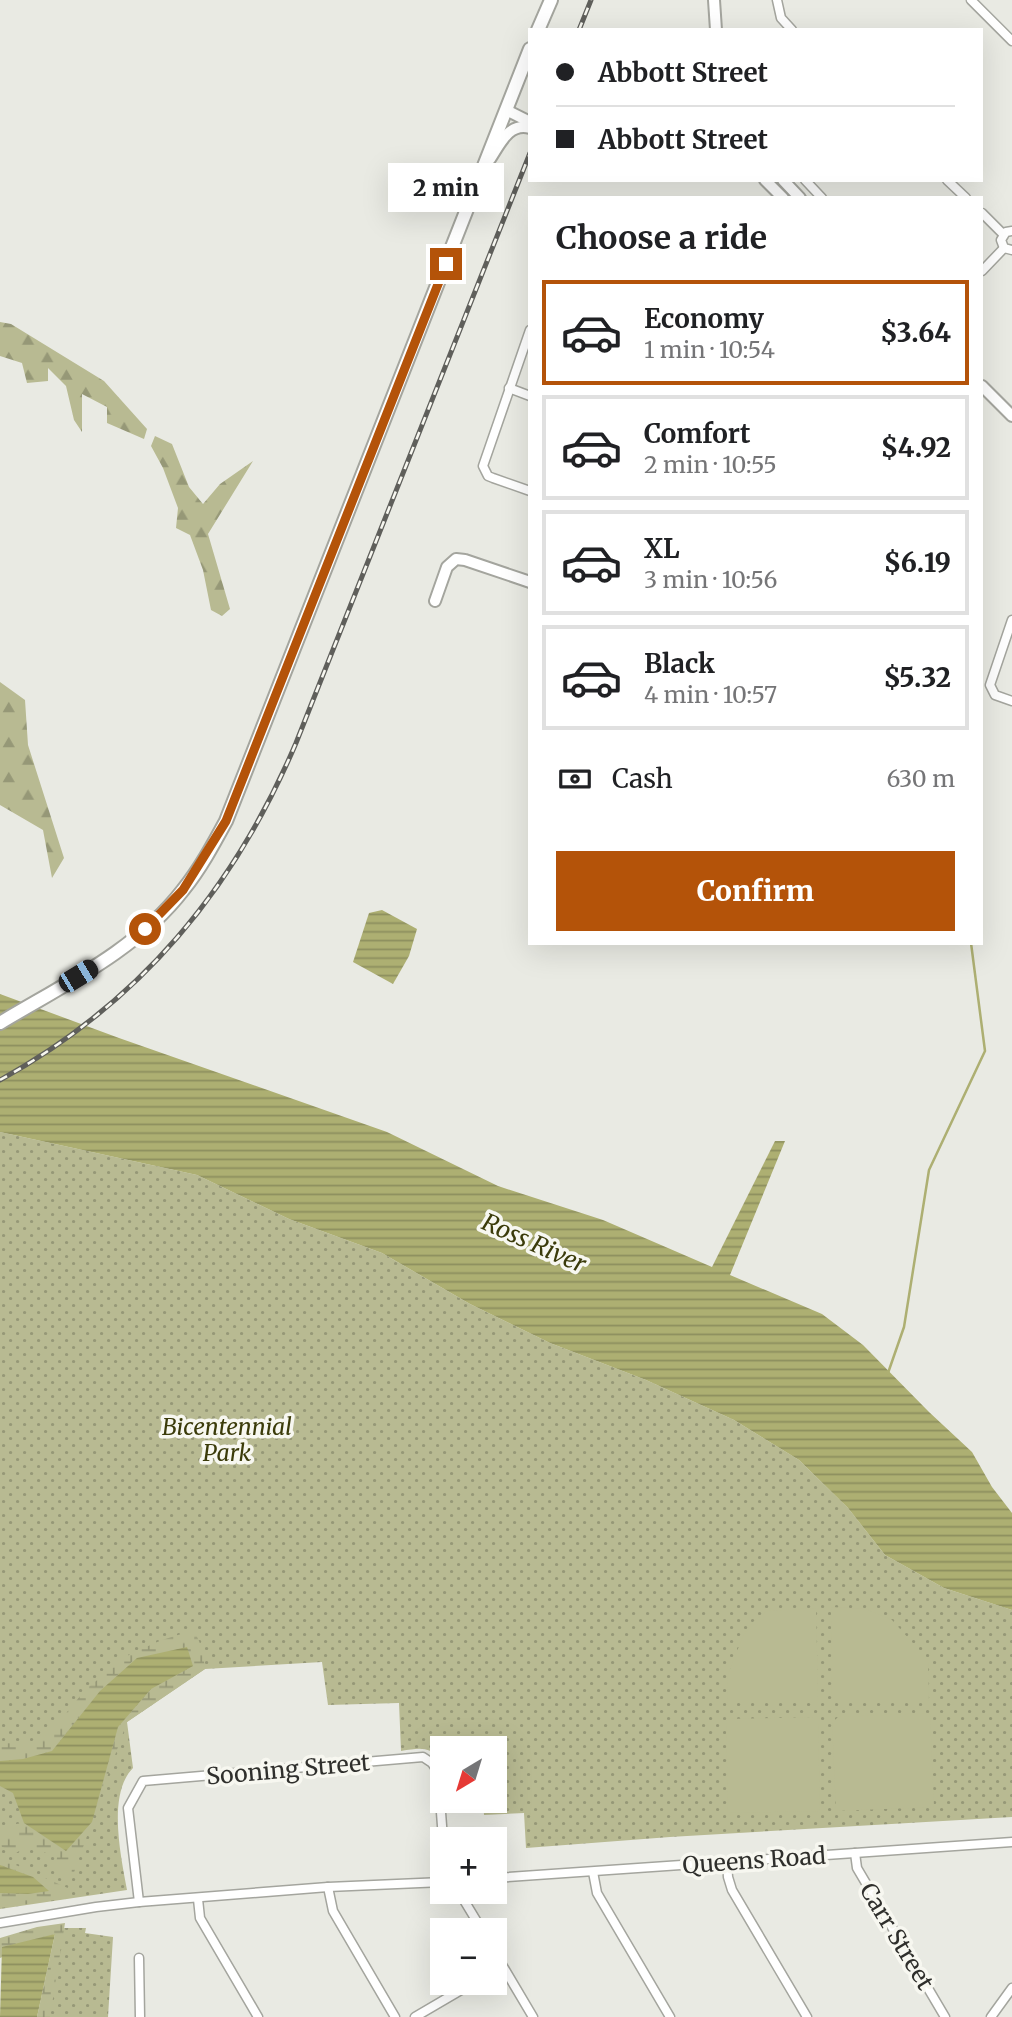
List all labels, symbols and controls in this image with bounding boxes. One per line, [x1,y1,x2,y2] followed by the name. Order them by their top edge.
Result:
[598,56,768,89] text: Abbott Street
[598,123,768,156] text: Abbott Street
[388,162,504,212] callout: 2 min
[413,173,479,202] text: 2 min
[556,218,767,258] text: Choose a ride
[430,248,462,280] route end
[560,301,623,364] icon: car
[644,302,764,335] text: Economy
[880,316,951,349] text: $3.64
[644,335,775,364] text: 1 min · 10:54
[560,416,623,479] icon: car
[644,417,750,450] text: Comfort
[881,431,951,464] text: $4.92
[644,450,777,479] text: 2 min · 10:55
[560,531,623,594] icon: car
[644,532,680,565] text: XL
[884,546,951,579] text: $6.19
[644,565,777,594] text: 3 min · 10:56
[560,646,623,709] icon: car
[644,647,715,680] text: Black
[883,661,951,694] text: $5.32
[644,680,777,709] text: 4 min · 10:57
[556,760,594,798] icon: cash
[612,762,673,795] text: Cash
[887,764,955,793] text: 630 m
[556,851,955,931] button: Confirm
[129,913,161,945] route start
[55,956,102,996] car
[477,1206,592,1280] water label: Ross River
[162,1412,292,1467] park label: Bicentennial Park
[430,1736,508,1813] north arrow
[430,1736,507,1995] map controls
[205,1747,371,1791] street label: Sooning Street
[430,1827,507,1904] button: +
[681,1841,827,1879] street label: Queens Road
[854,1877,940,1995] street label: Carr Street
[430,1918,507,1995] button: −

